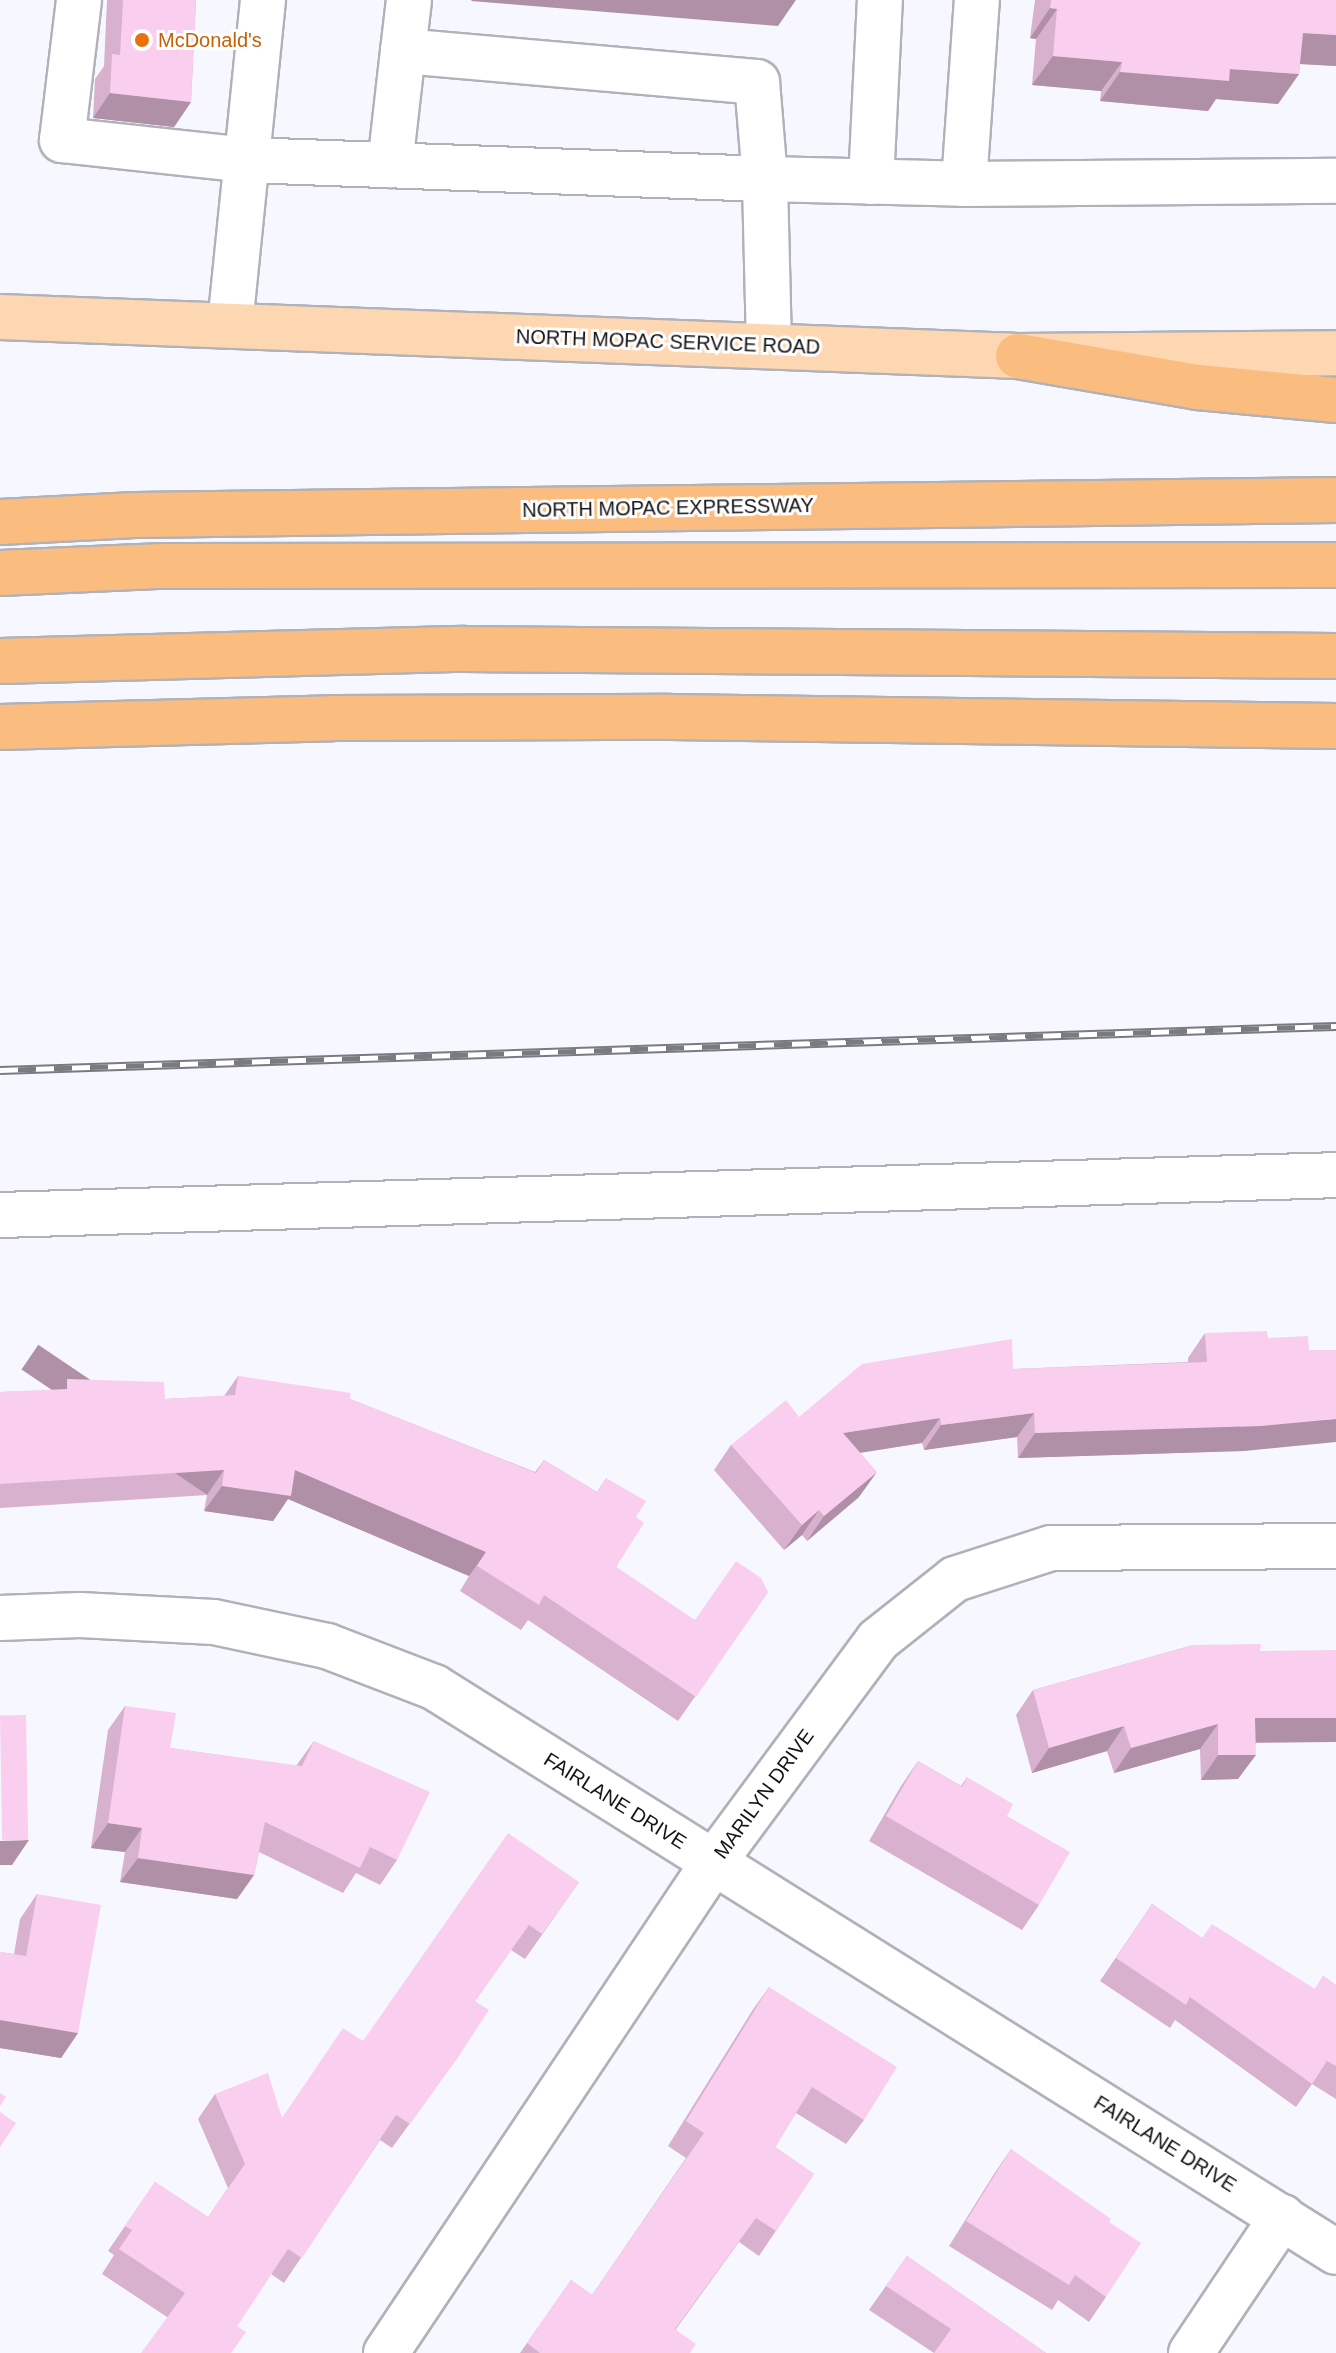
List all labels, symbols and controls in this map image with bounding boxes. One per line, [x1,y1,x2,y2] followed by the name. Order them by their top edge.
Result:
[158,28,262,52] place label: McDonald's
[133,31,151,49] marker: McDonald's
[515,325,821,359] street label: NORTH MOPAC SERVICE ROAD
[522,493,814,523] street label: NORTH MOPAC EXPRESSWAY
[709,1725,819,1863] street label: MARILYN DRIVE
[539,1748,691,1854] street label: FAIRLANE DRIVE
[1089,2091,1241,2197] street label: FAIRLANE DRIVE

